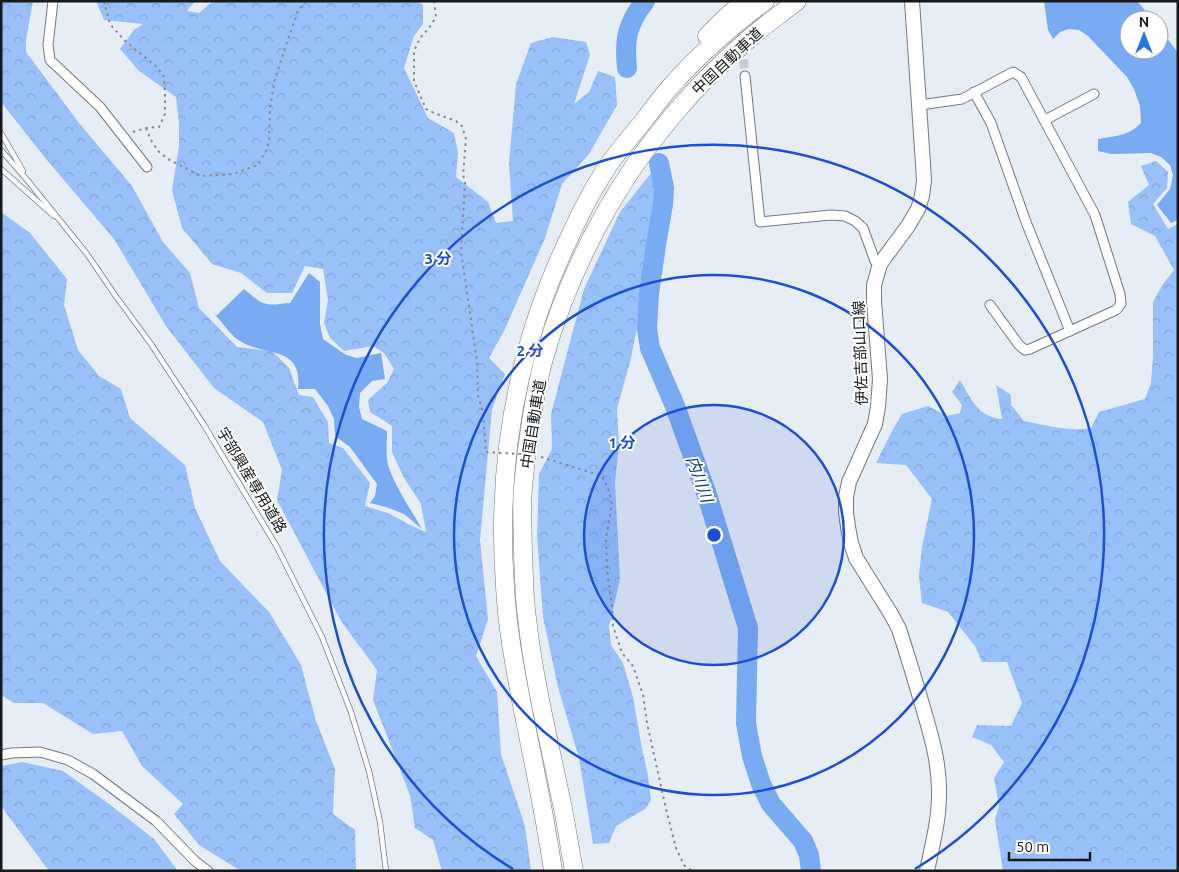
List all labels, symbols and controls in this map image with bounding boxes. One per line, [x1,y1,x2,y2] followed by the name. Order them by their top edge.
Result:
[1119,10,1169,60] north arrow
[1139,14,1149,30] text: N
[688,24,766,98] street label: 中国自動車道
[424,250,452,267] text: 3 分
[850,300,870,406] street label: 伊佐吉部山口線
[516,342,544,359] text: 2 分
[518,378,548,470] street label: 中国自動車道
[214,424,290,536] street label: 宇部興産専用道路
[608,434,636,451] text: 1 分
[683,453,717,507] water label: 内川川
[705,526,723,544] centre of rings
[1009,830,1090,862] scale bar
[1016,838,1049,855] text: 50 m

